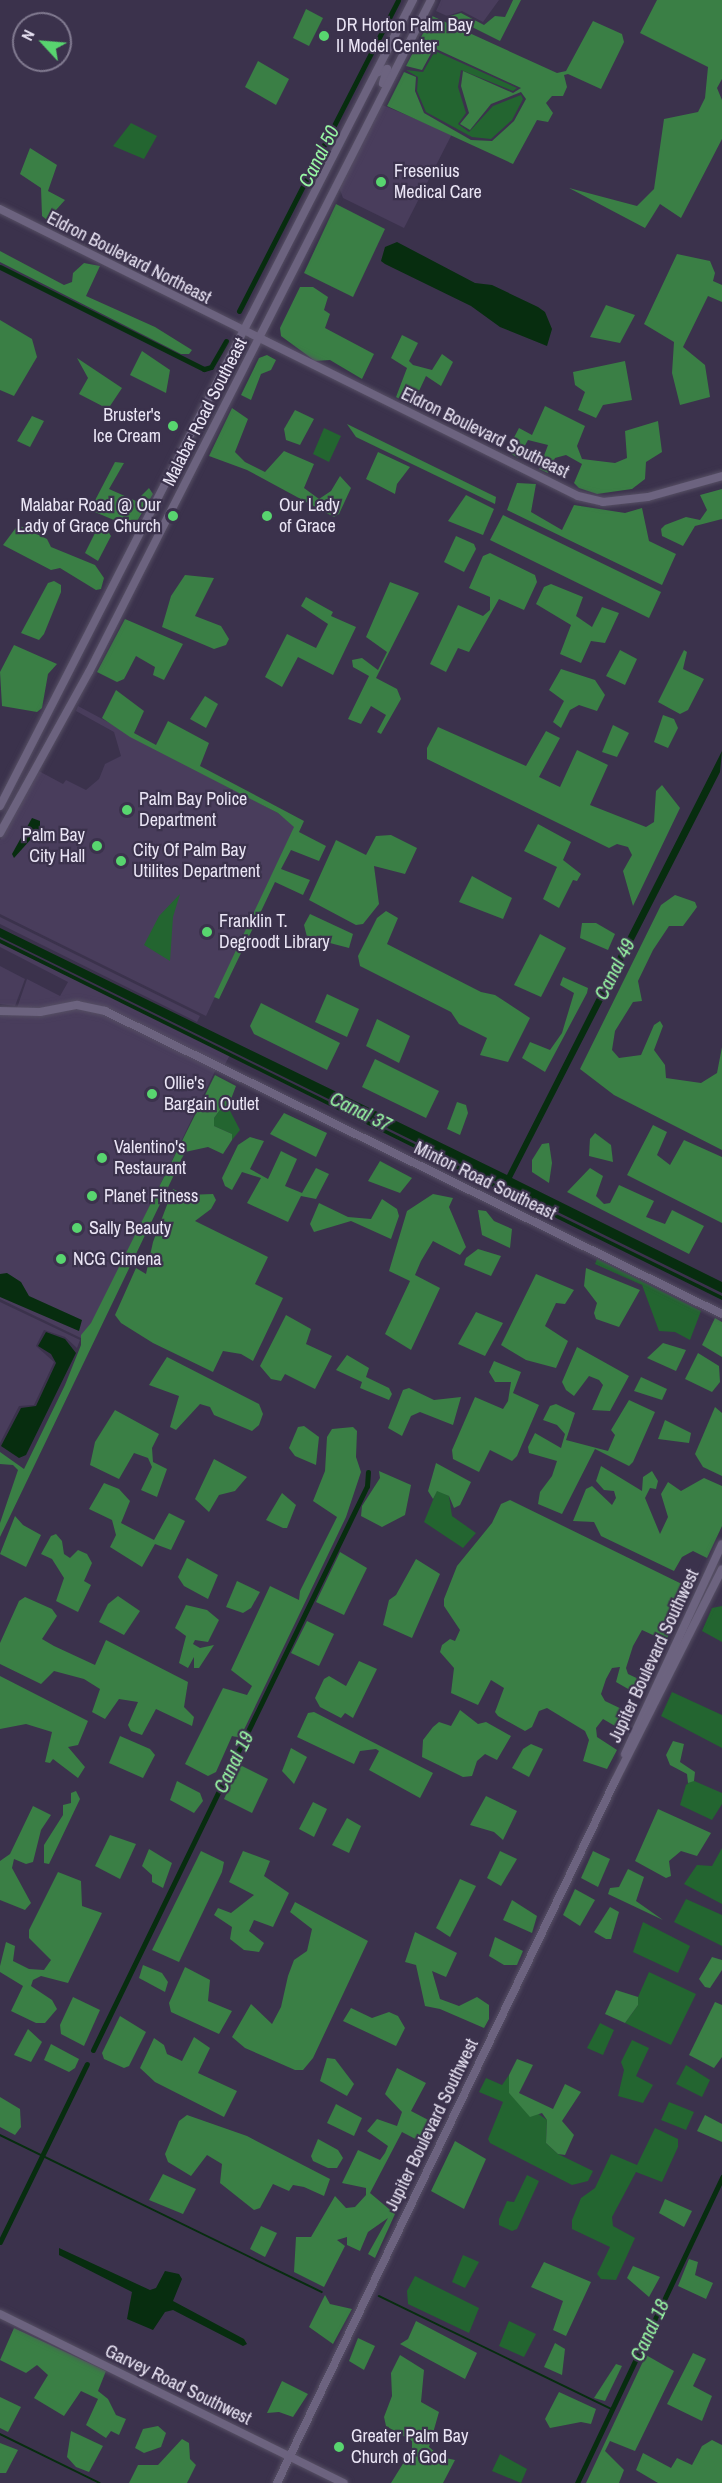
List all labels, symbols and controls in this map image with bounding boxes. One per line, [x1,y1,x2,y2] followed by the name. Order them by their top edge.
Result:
[12,12,72,72] north arrow
[336,15,473,57] place label: DR Horton Palm Bay II Model Center
[16,26,40,44] text: N
[317,29,331,43] marker: DR Horton Palm Bay II Model Center
[292,121,344,191] water label: Canal 50
[394,161,482,204] place label: Fresenius Medical Care
[372,173,390,191] marker: Fresenius Medical Care
[43,207,215,309] street label: Eldron Boulevard Northeast
[158,334,252,490] street label: Malabar Road Southeast
[398,383,572,483] street label: Eldron Boulevard Southeast
[93,405,161,448] place label: Bruster's Ice Cream
[166,419,180,433] marker: Bruster's Ice Cream
[17,495,161,538] place label: Malabar Road @ Our Lady of Grace Church
[279,495,340,538] place label: Our Lady of Grace
[166,509,180,523] marker: Malabar Road @ Our Lady of Grace Church
[260,509,274,523] marker: Our Lady of Grace
[139,789,247,832] place label: Palm Bay Police Department
[120,803,134,817] marker: Palm Bay Police Department
[22,825,85,868] place label: Palm Bay City Hall
[90,839,104,853] marker: Palm Bay City Hall
[133,840,260,882] place label: City Of Palm Bay Utilites Department
[114,854,128,868] marker: City Of Palm Bay Utilites Department
[219,911,330,954] place label: Franklin T. Degroodt Library
[200,925,214,939] marker: Franklin T. Degroodt Library
[588,934,640,1004] water label: Canal 49
[164,1073,259,1116] place label: Ollie's Bargain Outlet
[326,1086,396,1136] water label: Canal 37
[145,1087,159,1101] marker: Ollie's Bargain Outlet
[114,1137,186,1180] place label: Valentino's Restaurant
[411,1137,559,1225] street label: Minton Road Southeast
[95,1151,109,1165] marker: Valentino's Restaurant
[104,1185,198,1207] place label: Planet Fitness
[85,1189,99,1203] marker: Planet Fitness
[89,1217,171,1239] place label: Sally Beauty
[70,1221,84,1235] marker: Sally Beauty
[73,1248,162,1270] place label: NCG Cimena
[54,1252,68,1266] marker: NCG Cimena
[604,1566,704,1746] street label: Jupiter Boulevard Southwest
[208,1727,258,1797] water label: Canal 19
[381,2035,483,2215] street label: Jupiter Boulevard Southwest
[624,2295,674,2365] water label: Canal 18
[101,2340,255,2430] street label: Garvey Road Southwest
[351,2426,468,2468] place label: Greater Palm Bay Church of God
[332,2440,346,2454] marker: Greater Palm Bay Church of God

